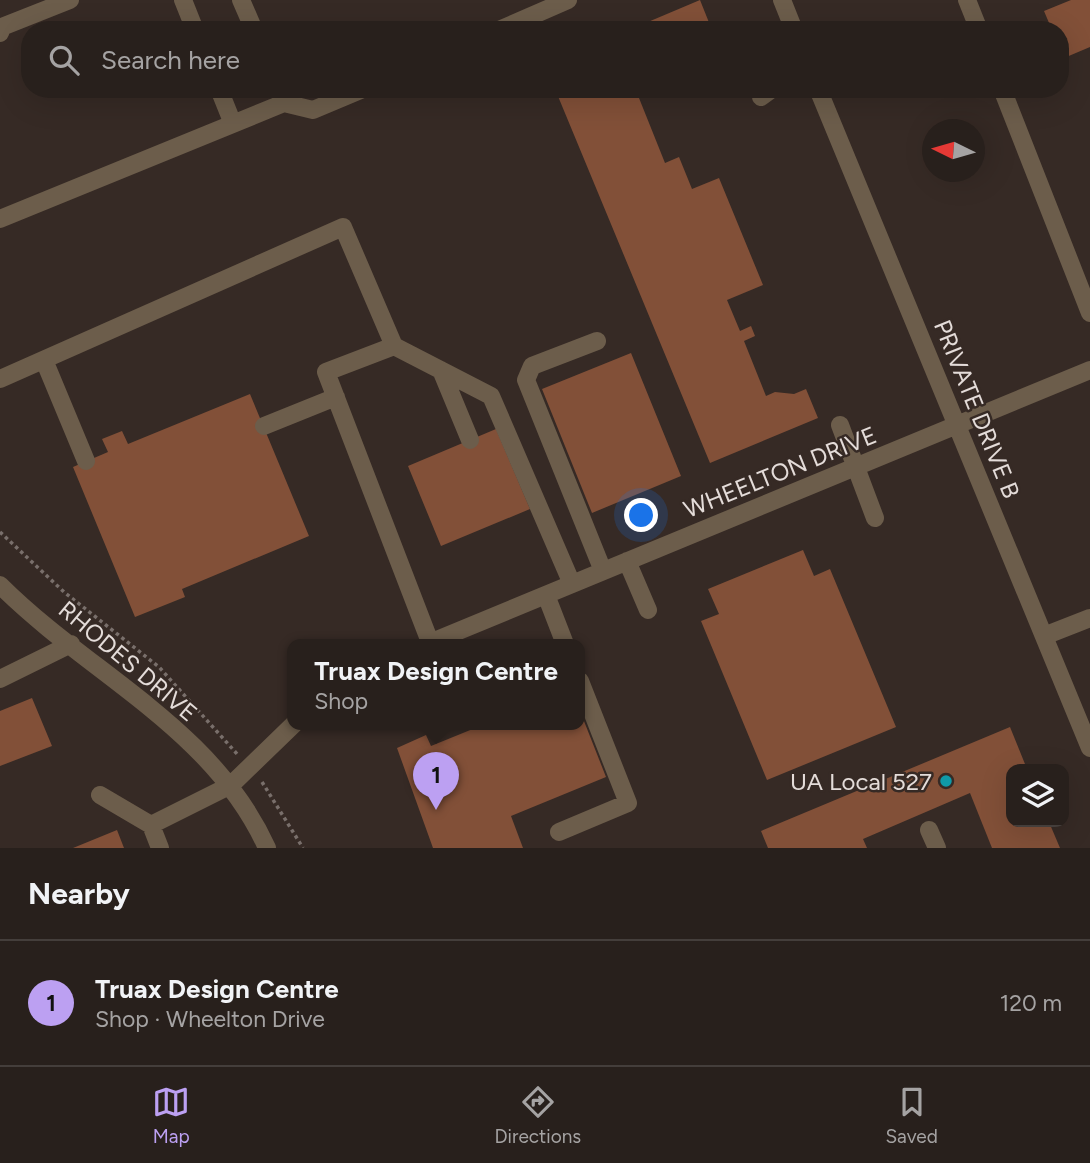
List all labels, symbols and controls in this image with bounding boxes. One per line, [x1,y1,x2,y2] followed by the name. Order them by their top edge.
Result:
[21,21,1069,98] search box
[45,41,83,79] icon: search
[101,44,240,76] text: Search here
[922,119,985,182] north arrow
[928,316,1026,502] street label: PRIVATE DRIVE B
[679,420,881,524] street label: WHEELTON DRIVE
[624,498,658,532] your location
[53,595,203,727] street label: RHODES DRIVE
[287,639,585,730] popup
[314,655,558,687] text: Truax Design Centre
[314,687,368,715] text: Shop
[413,752,459,810] pin: 1
[1006,764,1069,827] map controls
[1006,764,1069,827] button: layers
[790,767,932,796] place label: UA Local 527
[938,773,954,789] marker: UA Local 527
[28,875,130,912] text: Nearby
[95,973,339,1005] text: Truax Design Centre
[46,989,56,1017] text: 1
[1000,989,1062,1017] text: 120 m
[95,1005,325,1033] text: Shop · Wheelton Drive
[152,1083,190,1148] tab: Map
[494,1083,581,1148] tab: Directions
[885,1083,938,1148] tab: Saved

